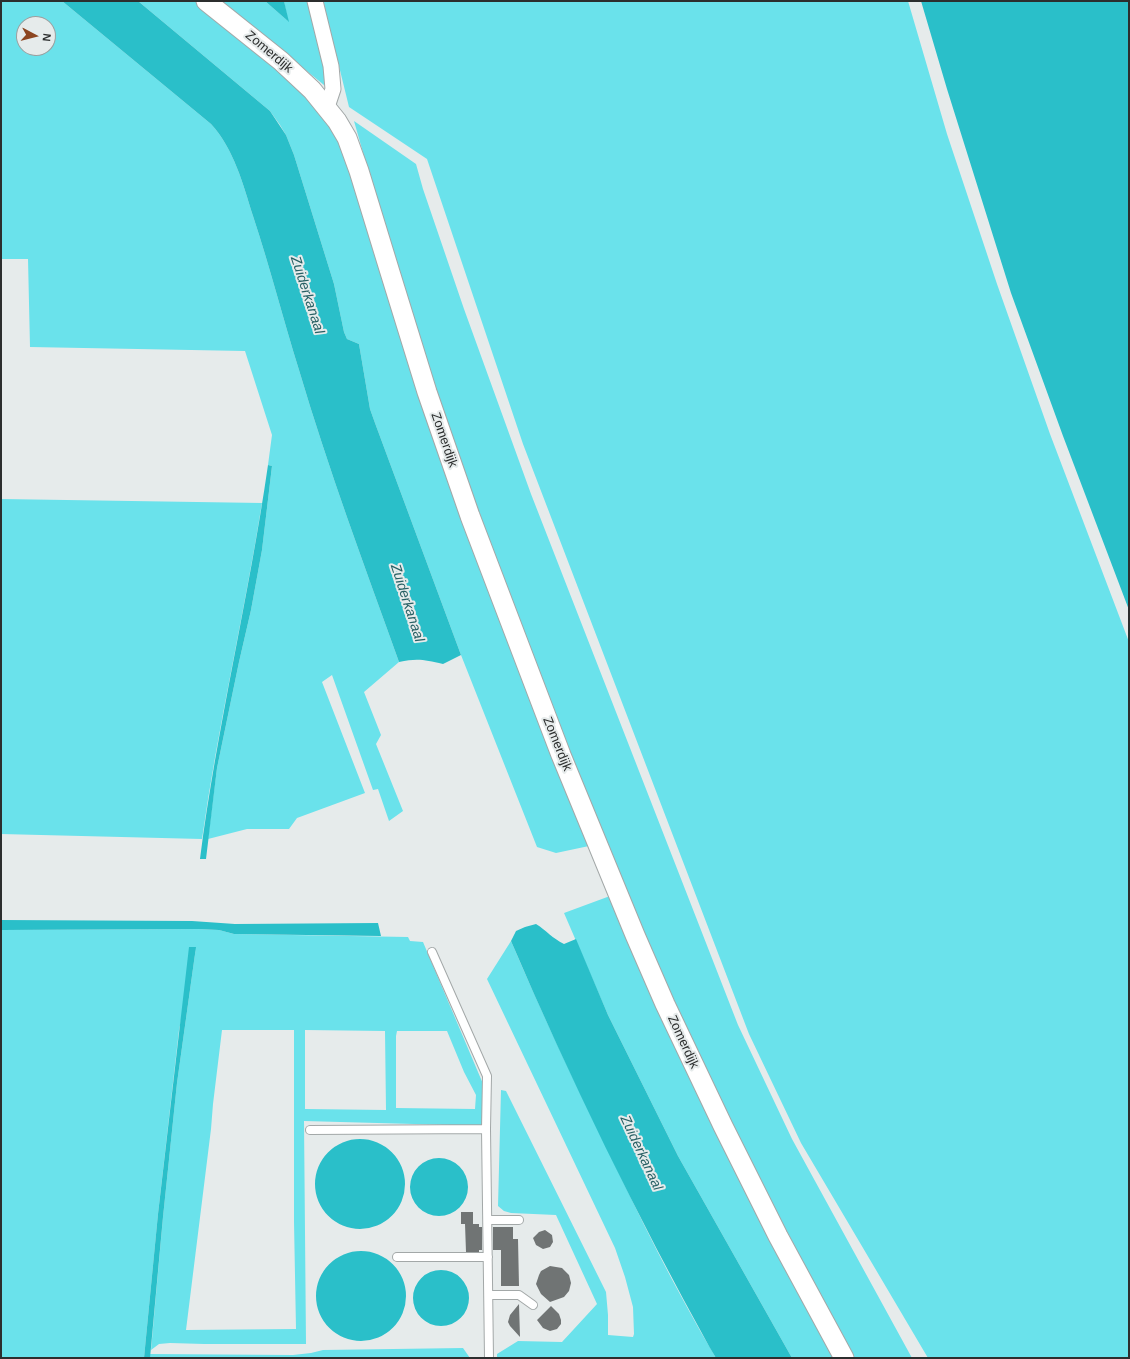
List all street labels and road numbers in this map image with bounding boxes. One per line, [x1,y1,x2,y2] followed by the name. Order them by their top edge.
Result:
[242,28,296,76] street label: Zomerdijk
[427,410,461,470] street label: Zomerdijk
[539,715,575,773] street label: Zomerdijk
[664,1013,702,1071] street label: Zomerdijk

